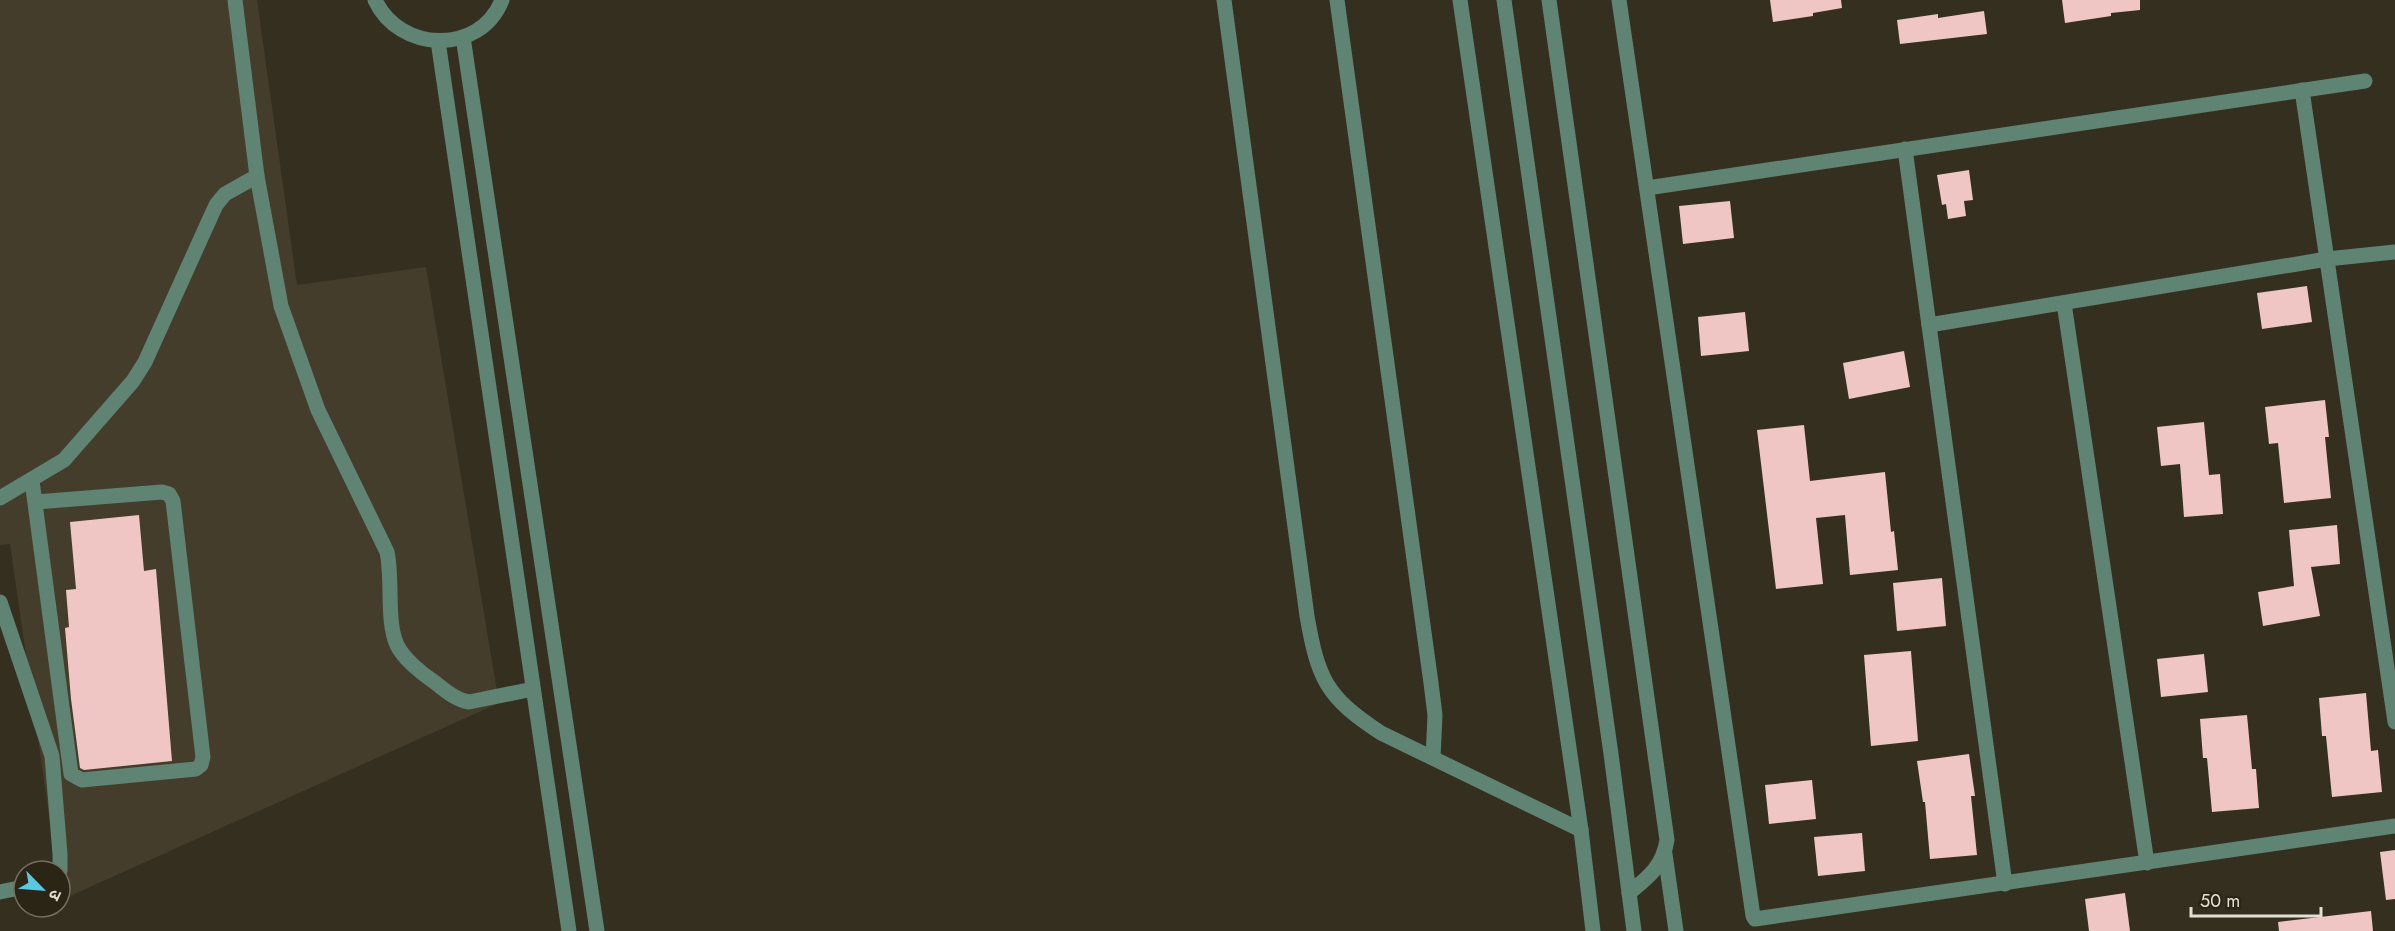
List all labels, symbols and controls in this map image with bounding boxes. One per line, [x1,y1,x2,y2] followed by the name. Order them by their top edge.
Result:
[12,859,72,919] north arrow
[2191,880,2322,918] scale bar
[42,886,68,905] text: उ
[2200,888,2240,914] text: 50 m

